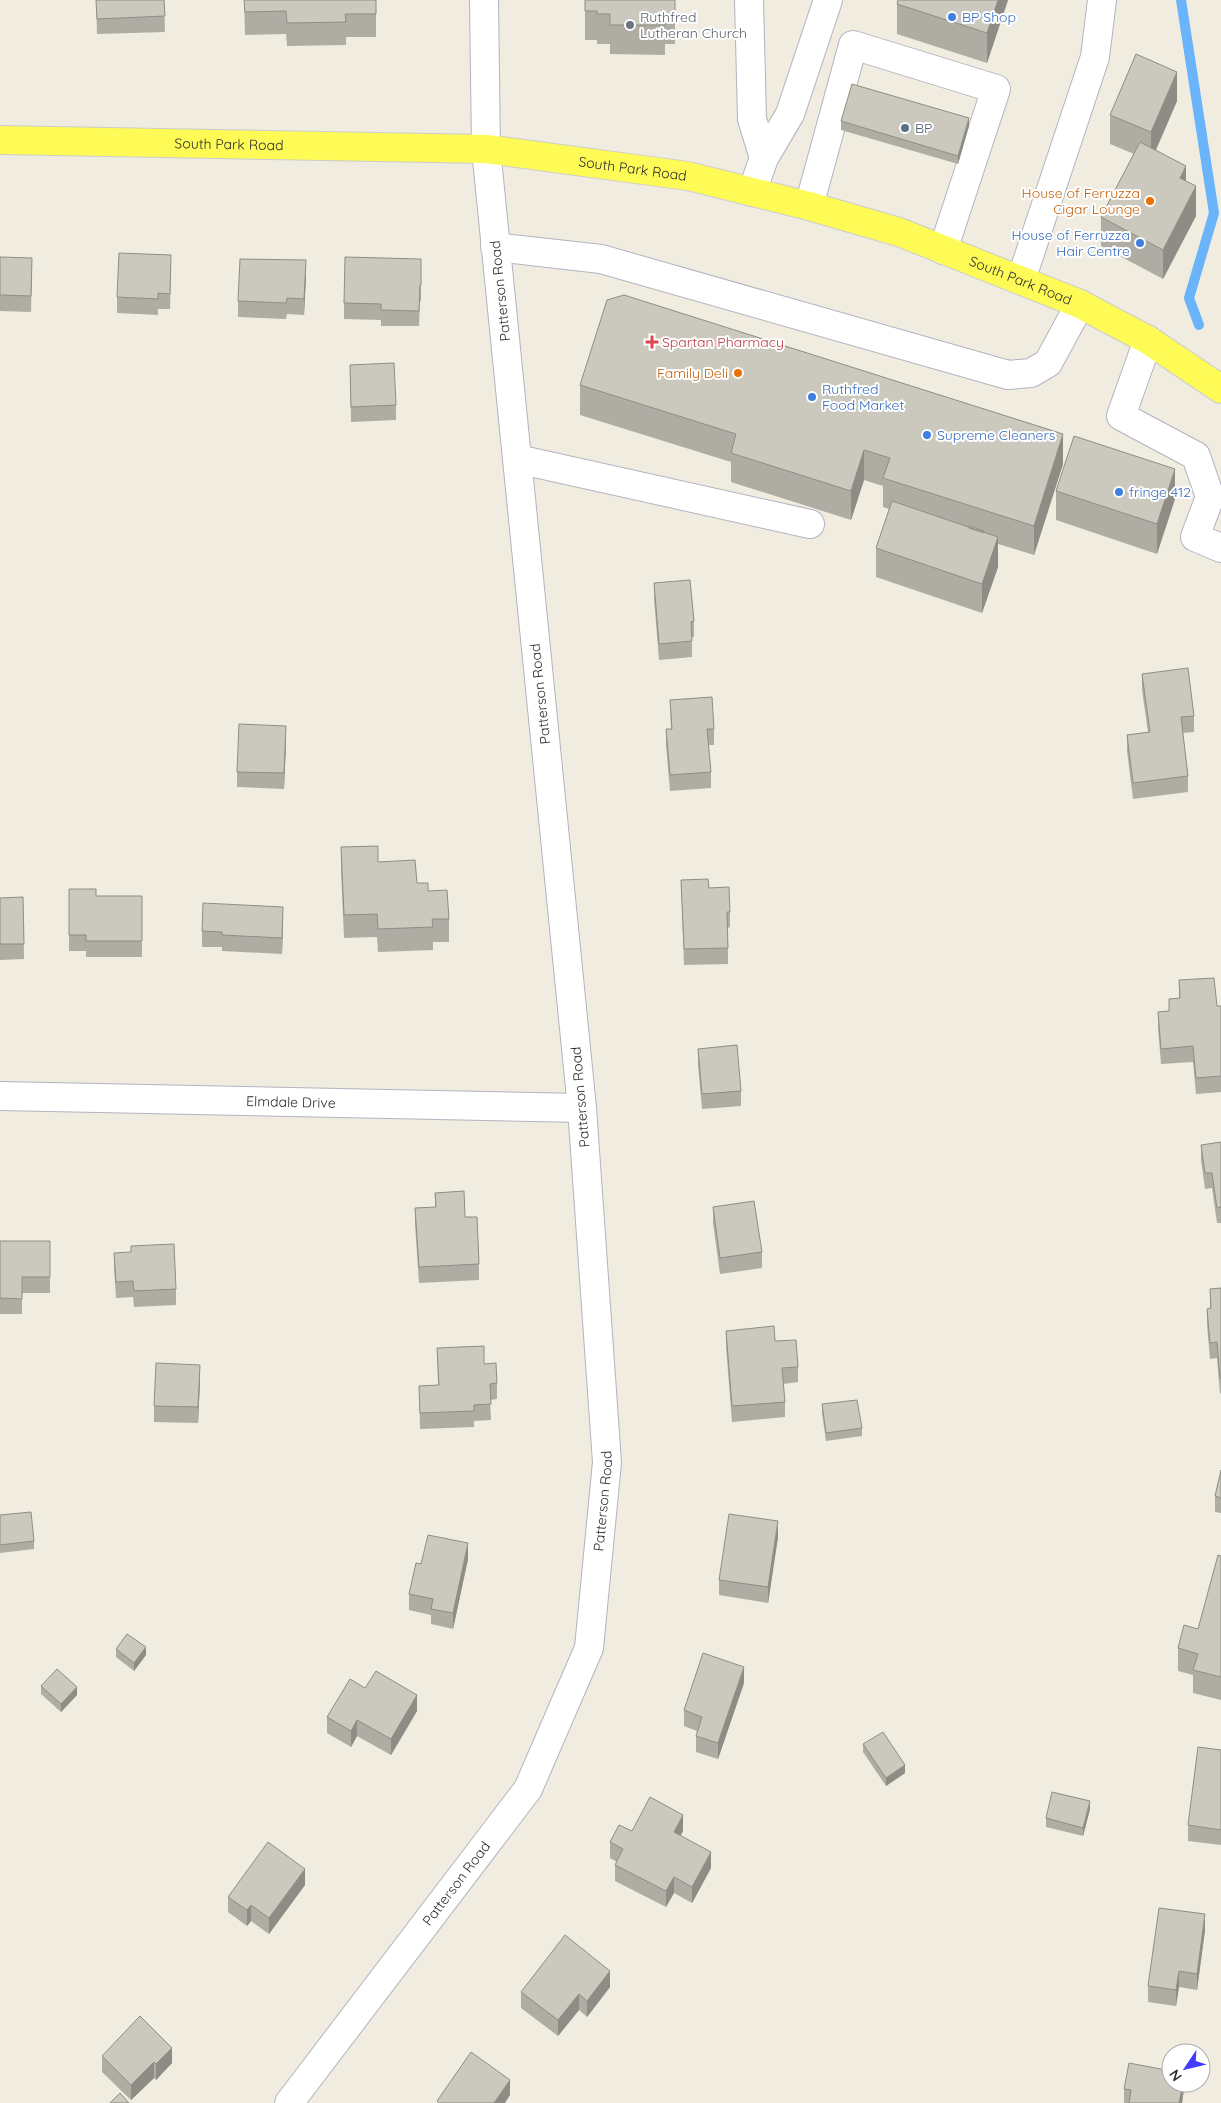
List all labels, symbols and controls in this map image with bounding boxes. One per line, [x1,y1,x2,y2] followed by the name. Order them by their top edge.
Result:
[640,8,747,42] place label: Ruthfred Lutheran Church
[962,8,1016,26] place label: BP Shop
[946,11,958,23] marker: BP Shop
[624,19,636,31] marker: Ruthfred Lutheran Church
[915,119,932,137] place label: BP
[899,122,911,134] marker: BP
[174,134,284,154] street label: South Park Road
[577,152,688,185] street label: South Park Road
[1022,184,1140,218] place label: House of Ferruzza Cigar Lounge
[1144,195,1156,207] marker: House of Ferruzza Cigar Lounge
[1012,226,1130,260] place label: House of Ferruzza Hair Centre
[1134,237,1146,249] marker: House of Ferruzza Hair Centre
[486,240,514,342] street label: Patterson Road
[967,252,1075,309] street label: South Park Road
[662,333,784,351] place label: Spartan Pharmacy
[646,336,658,348] marker: Spartan Pharmacy
[657,364,728,382] place label: Family Deli
[732,367,744,379] marker: Family Deli
[822,380,904,414] place label: Ruthfred Food Market
[806,391,818,403] marker: Ruthfred Food Market
[937,426,1055,444] place label: Supreme Cleaners
[921,429,933,441] marker: Supreme Cleaners
[1129,483,1191,501] place label: fringe 412
[1113,486,1125,498] marker: fringe 412
[526,643,554,745] street label: Patterson Road
[567,1046,593,1148] street label: Patterson Road
[246,1092,336,1112] street label: Elmdale Drive
[589,1450,616,1552] street label: Patterson Road
[418,1838,494,1929] street label: Patterson Road
[1161,2043,1211,2093] north arrow
[1165,2066,1186,2085] text: N

